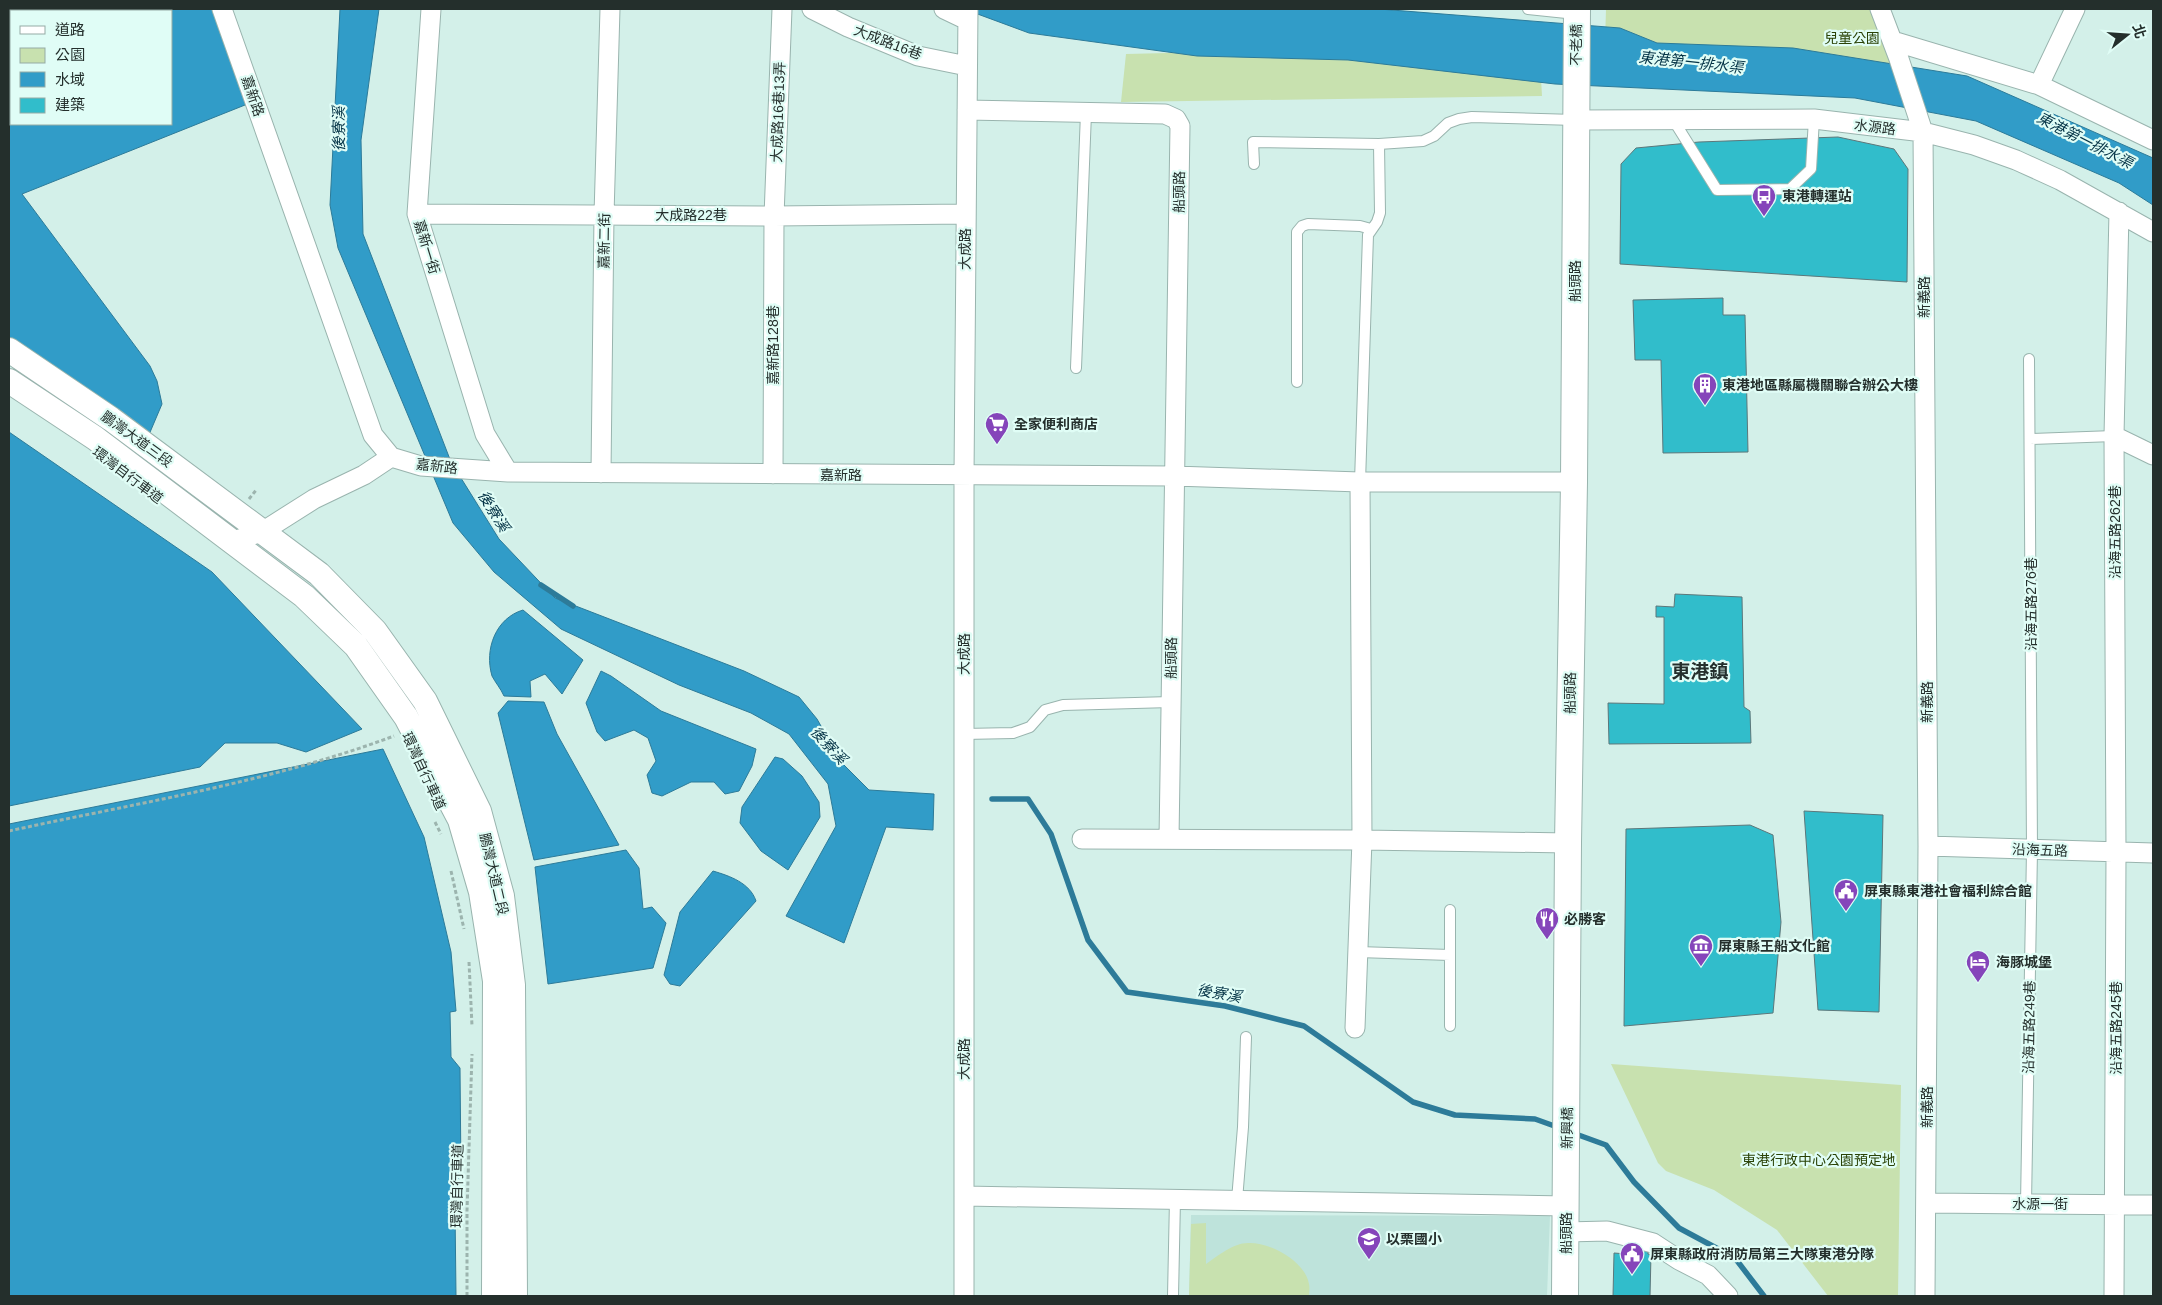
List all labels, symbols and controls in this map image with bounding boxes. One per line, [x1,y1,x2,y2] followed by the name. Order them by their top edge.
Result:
[10,10,172,125] legend
[2102,10,2152,60] north arrow
[55,21,85,38] text: 道路
[852,22,924,62] street label: 大成路16巷
[2130,22,2149,40] text: 北
[1568,24,1584,66] street label: 不老橋
[1824,30,1880,46] park label: 兒童公園
[55,46,85,63] text: 公園
[1638,48,1746,76] water label: 東港第一排水渠
[768,61,788,163] street label: 大成路16巷13弄
[55,71,85,88] text: 水域
[239,74,267,118] street label: 嘉新路
[55,96,85,113] text: 建築
[330,105,347,152] water label: 後寮溪
[2034,109,2137,172] water label: 東港第一排水渠
[1853,117,1897,137] street label: 水源路
[1171,171,1187,213] street label: 船頭路
[1751,183,1777,217] bus stop icon: 東港轉運站
[1782,188,1852,204] place label: 東港轉運站
[655,207,727,223] street label: 大成路22巷
[596,213,612,269] street label: 嘉新二街
[411,218,443,276] street label: 嘉新一街
[957,228,973,270] street label: 大成路
[1567,260,1583,302] street label: 船頭路
[1916,276,1932,318] street label: 新義路
[765,305,781,385] street label: 嘉新路128巷
[1692,372,1718,406] building icon: 東港地區縣屬機關聯合辦公大樓
[1722,377,1918,393] place label: 東港地區縣屬機關聯合辦公大樓
[98,408,176,470] street label: 鵬灣大道三段
[984,411,1010,445] supermarket icon: 全家便利商店
[1014,416,1098,432] place label: 全家便利商店
[90,443,166,507] street label: 環灣自行車道
[415,456,459,476] street label: 嘉新路
[820,467,862,483] street label: 嘉新路
[2107,485,2123,579] street label: 沿海五路262巷
[475,487,514,536] water label: 後寮溪
[2023,557,2039,651] street label: 沿海五路276巷
[956,633,972,675] street label: 大成路
[1163,637,1179,679] street label: 船頭路
[1671,661,1729,682] district label: 東港鎮
[1562,672,1578,714] street label: 船頭路
[1919,681,1935,723] street label: 新義路
[807,723,852,769] water label: 後寮溪
[399,730,449,812] street label: 環灣自行車道
[477,831,511,917] street label: 鵬灣大道二段
[2012,841,2068,859] street label: 沿海五路
[1833,878,1859,912] public building icon: 屏東縣東港社會福利綜合館
[1864,883,2032,899] place label: 屏東縣東港社會福利綜合館
[1534,906,1560,940] restaurant icon: 必勝客
[1564,911,1606,927] place label: 必勝客
[1688,933,1714,967] museum icon: 屏東縣王船文化館
[1718,938,1830,954] place label: 屏東縣王船文化館
[1965,949,1991,983] hotel icon: 海豚城堡
[1996,954,2052,970] place label: 海豚城堡
[2020,980,2038,1074] street label: 沿海五路249巷
[1195,981,1245,1006] water label: 後寮溪
[2108,981,2124,1075] street label: 沿海五路245巷
[956,1038,972,1080] street label: 大成路
[1919,1086,1935,1128] street label: 新義路
[1559,1107,1575,1149] street label: 新興橋
[448,1144,466,1228] street label: 環灣自行車道
[1742,1152,1896,1168] park label: 東港行政中心公園預定地
[2012,1196,2068,1212] street label: 水源一街
[1558,1212,1574,1254] street label: 船頭路
[1356,1226,1382,1260] school or university icon: 以栗國小
[1386,1231,1442,1247] place label: 以栗國小
[1619,1241,1645,1275] public building icon: 屏東縣政府消防局第三大隊東港分隊
[1650,1246,1874,1262] place label: 屏東縣政府消防局第三大隊東港分隊

